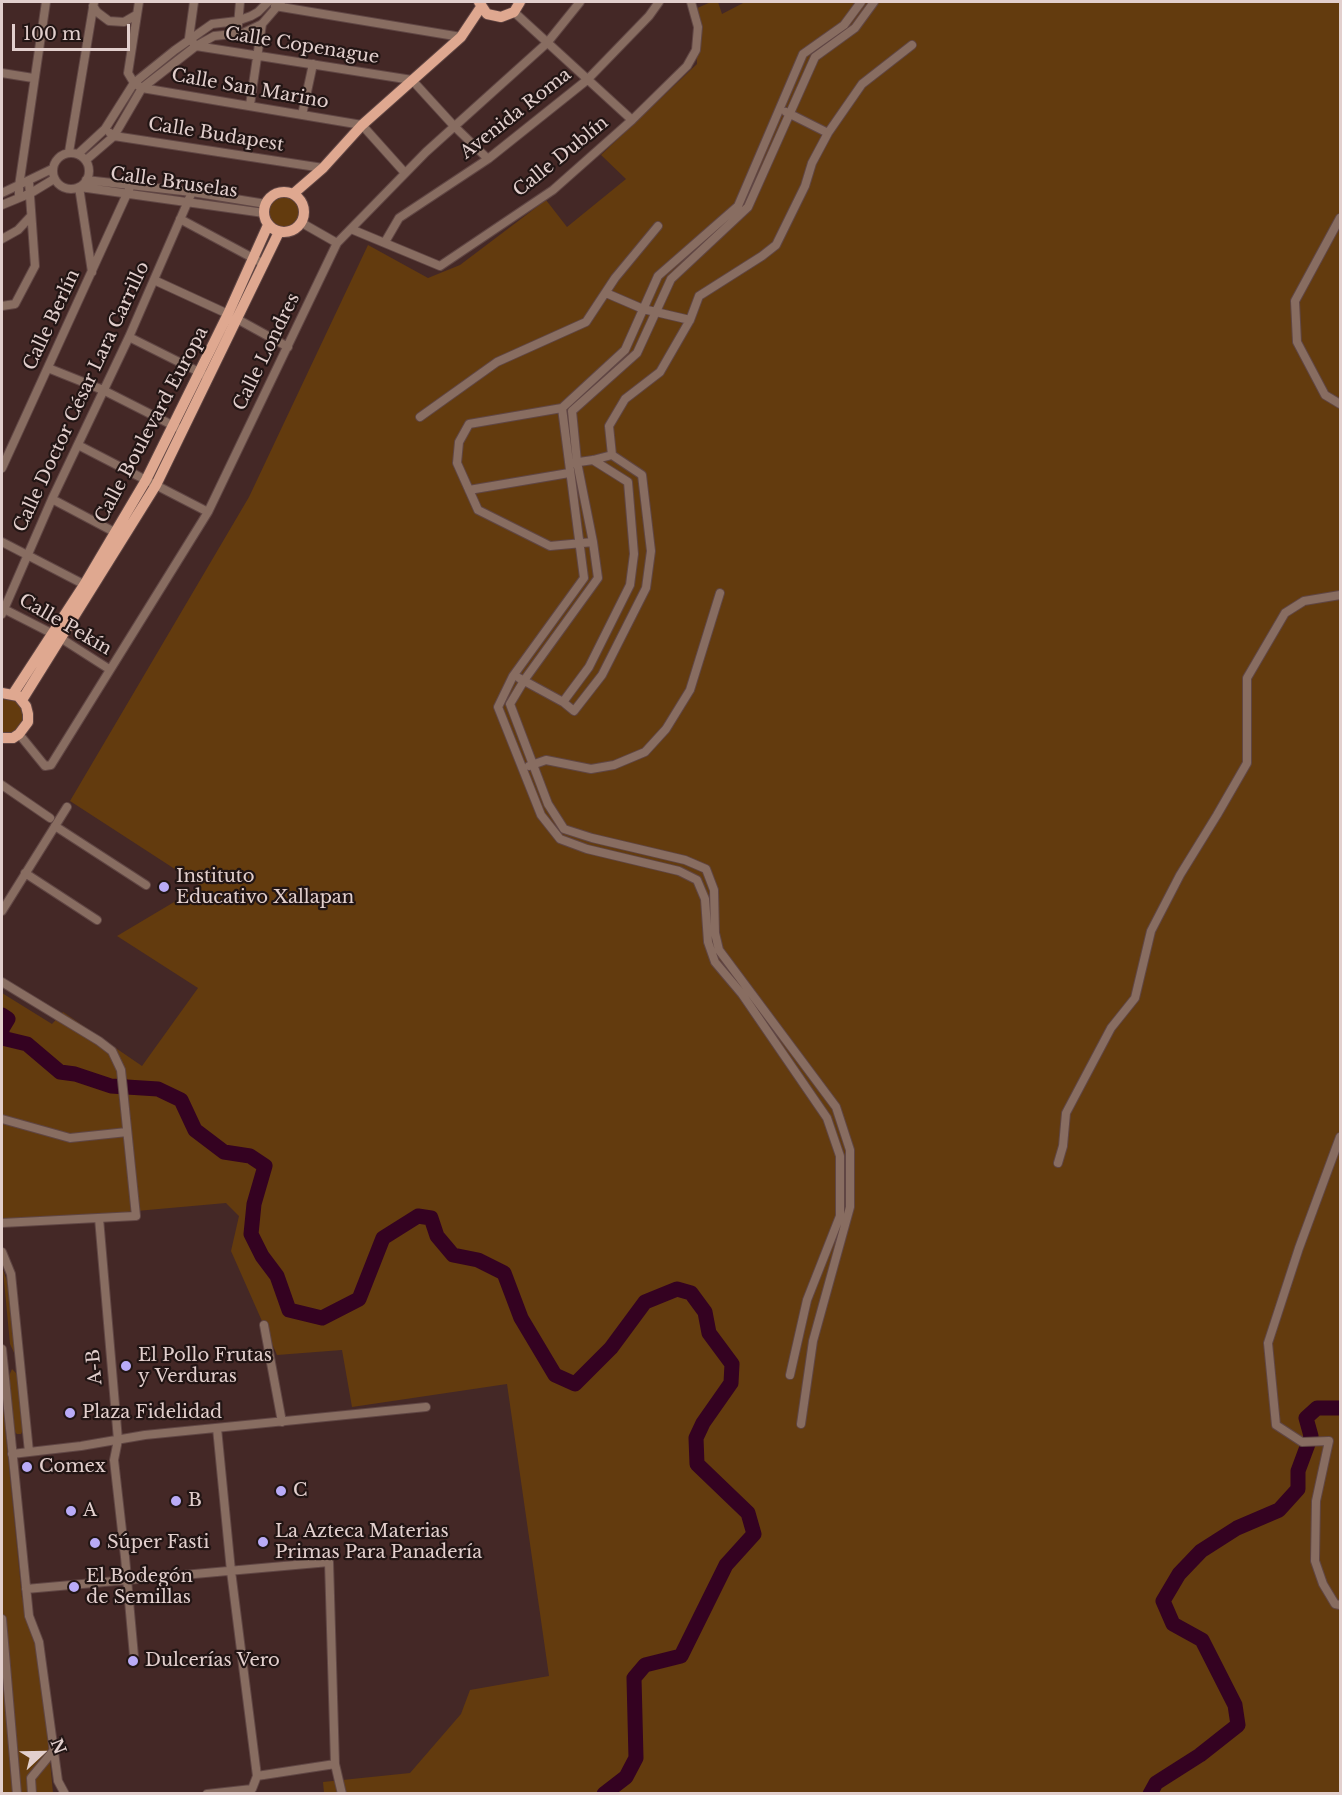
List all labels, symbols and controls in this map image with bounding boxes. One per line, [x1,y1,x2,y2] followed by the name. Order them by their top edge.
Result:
[15,12,134,50] scale bar
[23,23,81,45] text: 100 m
[223,23,381,69] street label: Calle Copenague
[456,64,576,164] street label: Avenida Roma
[170,65,330,113] street label: Calle San Marino
[509,112,613,202] street label: Calle Dublín
[147,114,285,156] street label: Calle Budapest
[109,163,239,203] street label: Calle Bruselas
[10,258,154,536] street label: Calle Doctor César Lara Carrillo
[19,266,85,374] street label: Calle Berlín
[229,290,305,414] street label: Calle Londres
[91,323,213,527] street label: Calle Boulevard Europa
[15,590,115,660] street label: Calle Pekín
[176,866,354,908] place label: Instituto Educativo Xallapan
[157,880,171,894] marker: Instituto Educativo Xallapan
[138,1345,272,1388] place label: El Pollo Frutas y Verduras
[83,1348,107,1386] street label: A-B
[119,1359,133,1373] marker: El Pollo Frutas y Verduras
[82,1402,222,1424] place label: Plaza Fidelidad
[63,1406,77,1420] marker: Plaza Fidelidad
[39,1456,106,1478] place label: Comex
[20,1460,34,1474] marker: Comex
[293,1480,307,1502] place label: C
[274,1484,288,1498] marker: C
[188,1490,202,1512] place label: B
[169,1494,183,1508] marker: B
[83,1500,97,1522] place label: A
[64,1504,78,1518] marker: A
[275,1521,482,1564] place label: La Azteca Materias Primas Para Panadería
[107,1532,209,1554] place label: Súper Fasti
[256,1535,270,1549] marker: La Azteca Materias Primas Para Panadería
[88,1536,102,1550] marker: Súper Fasti
[86,1566,193,1608] place label: El Bodegón de Semillas
[67,1580,81,1594] marker: El Bodegón de Semillas
[145,1650,280,1672] place label: Dulcerías Vero
[126,1654,140,1668] marker: Dulcerías Vero
[12,1723,72,1783] north arrow
[47,1736,71,1757] text: N

